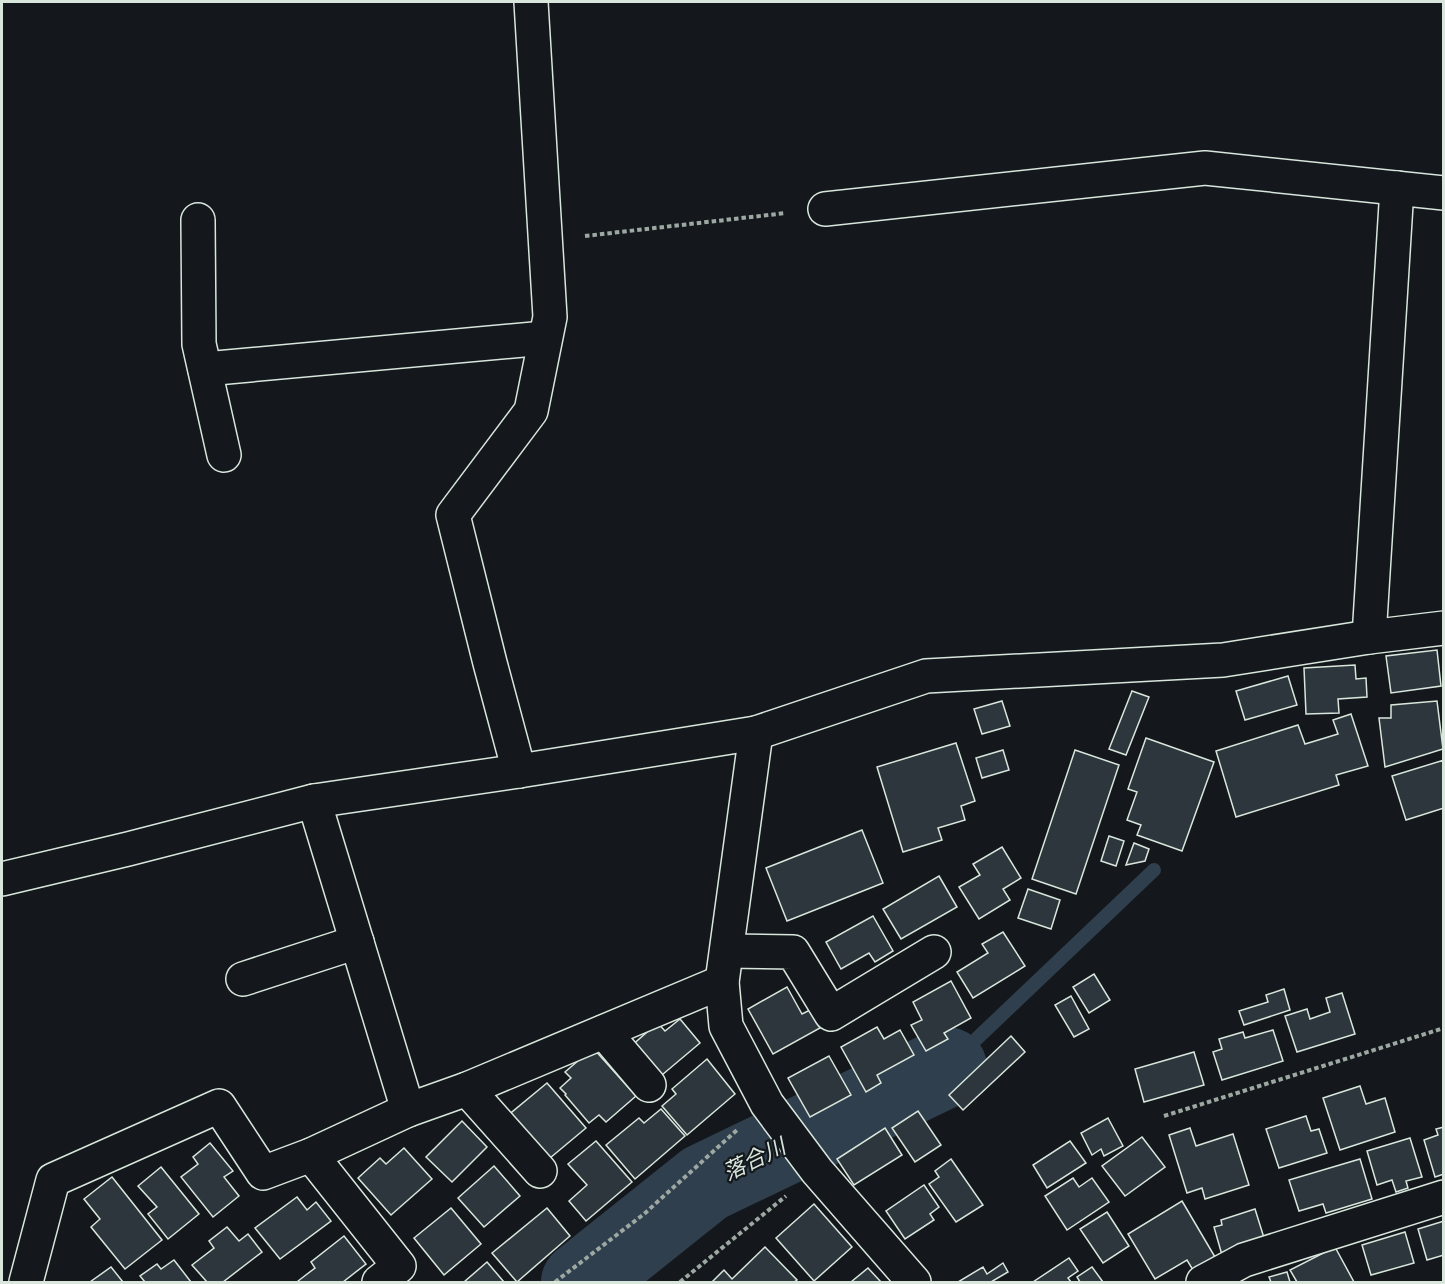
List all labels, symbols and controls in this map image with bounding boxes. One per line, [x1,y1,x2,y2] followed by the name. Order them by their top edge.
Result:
[719,1133,791,1185] water label: 落合川

